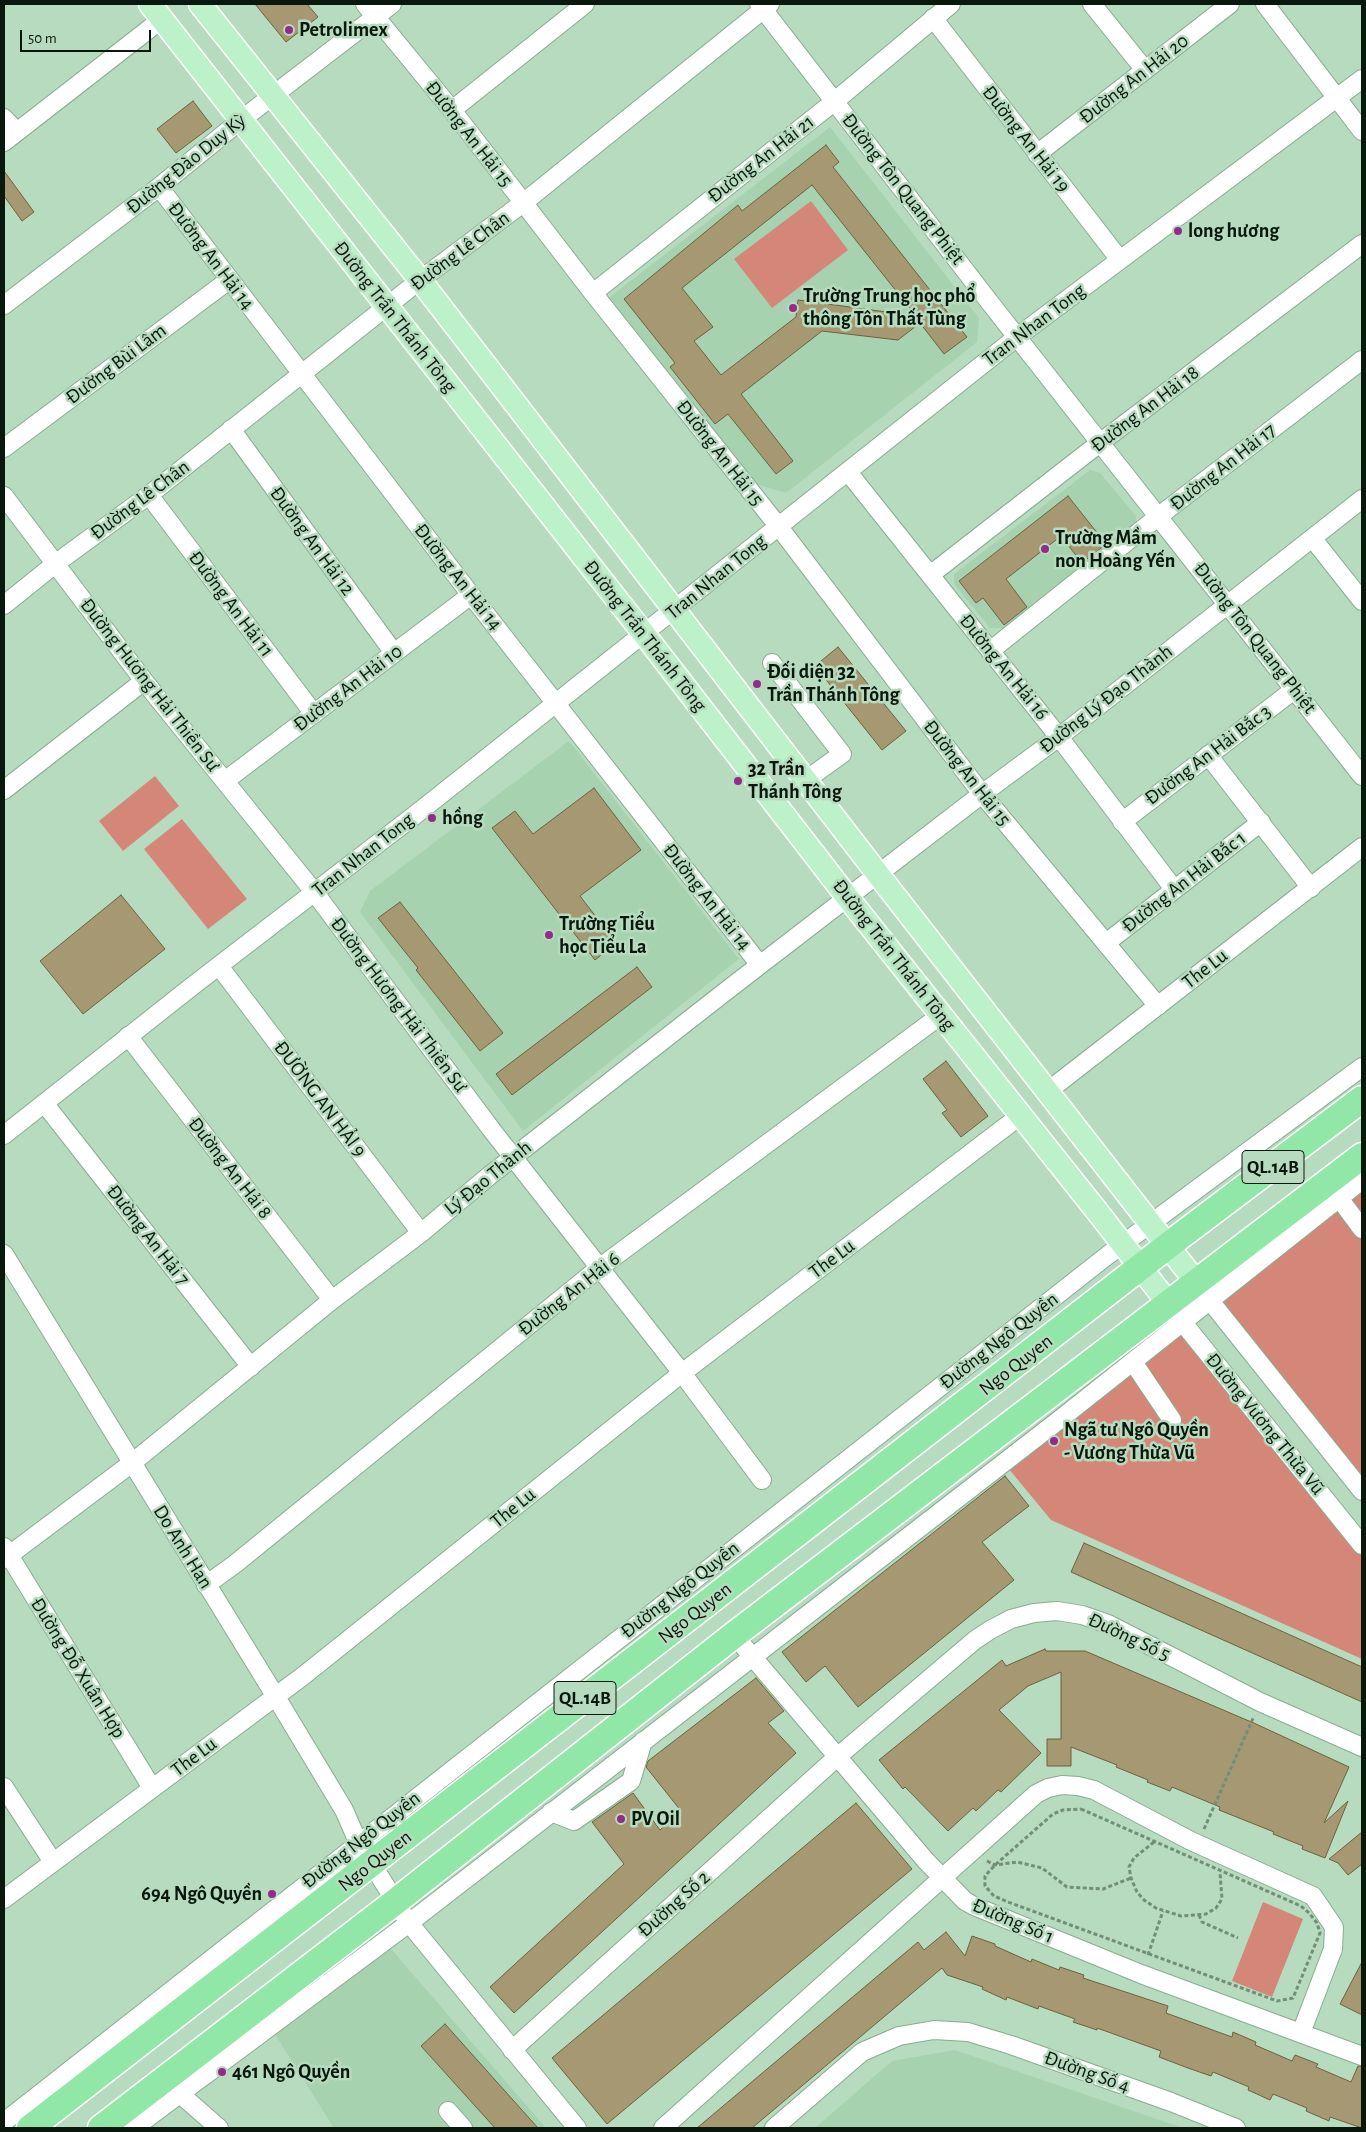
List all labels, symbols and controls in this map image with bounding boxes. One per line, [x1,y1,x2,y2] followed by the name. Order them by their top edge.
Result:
[299,18,388,42] place label: Petrolimex
[22,20,154,52] scale bar
[283,24,295,36] marker: Petrolimex
[1074,29,1194,129] street label: Đường An Hải 20
[28,31,57,46] text: 50 m
[420,76,518,192] street label: Đường An Hải 15
[977,81,1075,197] street label: Đường An Hải 19
[121,108,251,220] street label: Đường Đào Duy Kỳ
[836,108,970,270] street label: Đường Tôn Quang Phiệt
[703,110,819,208] street label: Đường An Hải 21
[162,197,260,315] street label: Đường An Hải 14
[406,206,514,296] street label: Đường Lê Chân
[1188,219,1279,243] place label: long hương
[1172,225,1184,237] marker: long hương
[328,236,462,398] street label: Đường Trần Thánh Tông
[978,279,1090,371] street label: Tran Nhan Tong
[803,284,975,331] place label: Trường Trung học phổ thông Tôn Thất Tùng
[787,302,799,314] marker: Trường Trung học phổ thông Tôn Thất Tùng
[61,318,171,410] street label: Đường Bùi Lâm
[1086,361,1204,457] street label: Đường An Hải 18
[671,395,769,511] street label: Đường An Hải 15
[1165,418,1281,516] street label: Đường An Hải 17
[86,455,194,545] street label: Đường Lê Chân
[264,482,360,600] street label: Đường An Hải 12
[409,519,507,635] street label: Đường An Hải 14
[1055,526,1175,573] place label: Trường Mầm non Hoàng Yến
[661,529,771,625] street label: Tran Nhan Tong
[1039,543,1051,555] marker: Trường Mầm non Hoàng Yến
[183,546,279,662] street label: Đường An Hải 11
[578,555,712,717] street label: Đường Trần Thánh Tông
[1188,557,1322,719] street label: Đường Tôn Quang Phiệt
[75,593,225,777] street label: Đường Hương Hải Thiền Sư
[954,609,1054,725] street label: Đường An Hải 16
[289,639,407,737] street label: Đường An Hải 10
[1035,640,1177,758] street label: Đường Lý Đạo Thành
[767,660,899,707] place label: Đối diện 32 Trần Thánh Tông
[751,678,763,690] marker: Đối diện 32 Trần Thánh Tông
[1140,700,1276,810] street label: Đường An Hải Bắc 3
[918,715,1016,831] street label: Đường An Hải 15
[748,757,842,804] place label: 32 Trần Thánh Tông
[732,775,744,787] marker: 32 Trần Thánh Tông
[442,806,483,830] place label: hồng
[307,808,419,902] street label: Tran Nhan Tong
[426,812,438,824] marker: hồng
[1117,826,1251,938] street label: Đường An Hải Bắc 1
[658,839,756,955] street label: Đường An Hải 14
[827,874,961,1036] street label: Đường Trần Thánh Tông
[559,912,655,959] place label: Trường Tiểu học Tiểu La
[325,913,473,1097] street label: Đường Hương Hải Thiền Sư
[543,929,555,941] marker: Trường Tiểu học Tiểu La
[1178,944,1232,994] street label: The Lu
[269,1036,371,1162] street label: ĐƯỜNG AN HẢl 9
[183,1112,277,1224] street label: Đường An Hải 8
[440,1136,536,1220] street label: Lý Đạo Thành
[1242,1150,1304,1184] road number: QL.14B
[101,1180,195,1290] street label: Đường An Hải 7
[804,1234,860,1284] street label: The Lu
[513,1247,625,1341] street label: Đường An Hải 6
[935,1287,1063,1395] street label: Đường Ngô Quyền
[975,1329,1057,1401] street label: Ngo Quyen
[1200,1348,1330,1500] street label: Đường Vương Thừa Vũ
[1064,1418,1209,1465] place label: Ngã tư Ngô Quyền - Vương Thừa Vũ
[1048,1435,1060,1447] marker: Ngã tư Ngô Quyền - Vương Thừa Vũ
[486,1483,540,1533] street label: The Lu
[148,1501,218,1593] street label: Do Anh Han
[616,1536,744,1644] street label: Đường Ngô Quyền
[654,1577,736,1649] street label: Ngo Quyen
[25,1593,131,1743] street label: Đường Đỗ Xuân Hợp
[1084,1608,1174,1666] street label: Đường Số 5
[554,1682,616,1715] road number: QL.14B
[166,1732,222,1782] street label: The Lu
[297,1786,425,1894] street label: Đường Ngô Quyền
[631,1807,680,1831] place label: PV Oil
[615,1813,627,1825] marker: PV Oil
[334,1825,416,1897] street label: Ngo Quyen
[633,1865,715,1943] street label: Đường Số 2
[141,1882,262,1906] place label: 694 Ngô Quyền
[266,1888,278,1900] marker: 694 Ngô Quyền
[969,1893,1057,1949] street label: Đường Số 1
[1041,2045,1133,2099] street label: Đường Số 4
[232,2060,350,2084] place label: 461 Ngô Quyền
[216,2066,228,2078] marker: 461 Ngô Quyền

